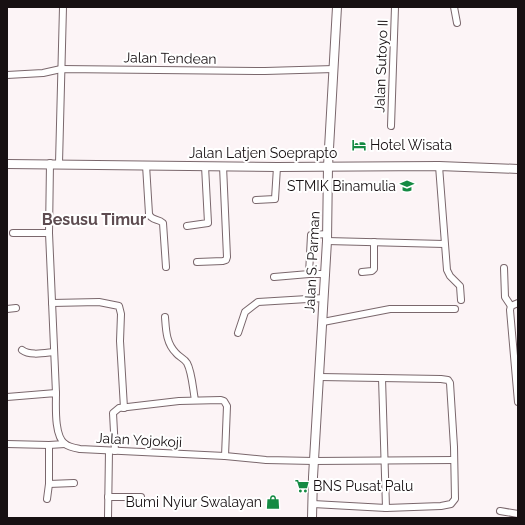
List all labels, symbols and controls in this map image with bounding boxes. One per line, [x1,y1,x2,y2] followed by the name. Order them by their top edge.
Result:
[371,19,391,113] street label: Jalan Sutoyo II
[123,49,217,67] street label: Jalan Tendean
[351,137,367,153] hotel icon: Hotel Wisata
[370,137,452,153] place label: Hotel Wisata
[189,145,337,161] street label: Jalan Latjen Soeprapto
[287,178,396,194] place label: STMIK Binamulia
[399,178,415,194] school or university icon: STMIK Binamulia
[42,210,146,229] district label: Besusu Timur
[301,211,323,313] street label: Jalan S. Parman
[96,430,182,450] street label: Jalan Yojokoji
[294,478,310,494] supermarket icon: BNS Pusat Palu
[313,478,413,494] place label: BNS Pusat Palu
[125,494,262,510] place label: Bumi Nyiur Swalayan
[265,494,281,510] shop icon: Bumi Nyiur Swalayan

